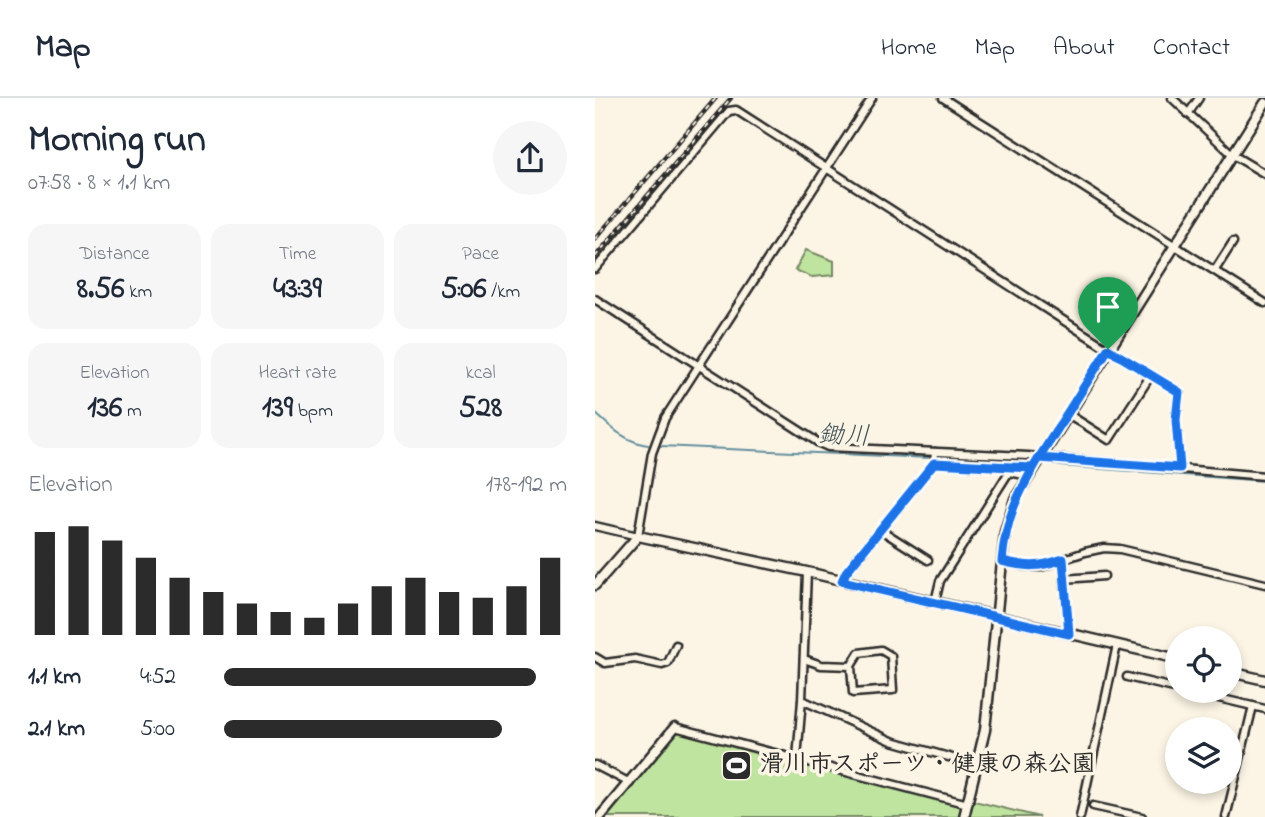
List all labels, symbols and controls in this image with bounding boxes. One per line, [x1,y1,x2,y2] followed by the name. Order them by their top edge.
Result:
[35,24,91,72] text: Map
[881,31,937,66] text: Home
[975,31,1015,66] text: Map
[1053,31,1115,66] text: About
[1153,31,1230,66] text: Contact
[28,113,206,169] text: Morning run
[493,121,567,195] button: share
[28,167,170,200] text: 07:58 · 8 × 1.1 km
[80,241,150,268] text: Distance
[279,241,316,268] text: Time
[462,241,499,268] text: Pace
[77,268,124,312] text: 8.56
[273,268,322,312] text: 43:39
[441,268,487,312] text: 5:06
[1078,277,1138,349] pin
[124,279,152,306] text: km
[487,279,520,306] text: /km
[1089,288,1127,326] icon: arrive
[80,360,149,387] text: Elevation
[259,360,336,387] text: Heart rate
[465,360,496,387] text: kcal
[87,387,122,431] text: 136
[262,387,293,431] text: 139
[459,387,502,431] text: 528
[122,398,142,425] text: m
[293,398,333,425] text: bpm
[817,417,871,457] water label: 鋤川
[28,469,113,502] text: Elevation
[486,469,567,502] text: 178–192 m
[1165,626,1242,794] map controls
[1165,626,1242,703] button: locate
[28,661,81,694] text: 1.1 km
[140,661,176,694] text: 4:52
[28,713,85,746] text: 2.1 km
[140,713,175,746] text: 5:00
[1165,717,1242,794] button: layers
[720,748,754,782] sports icon: 滑川市スポーツ・健康の森公園
[760,748,1096,783] place label: 滑川市スポーツ・健康の森公園

